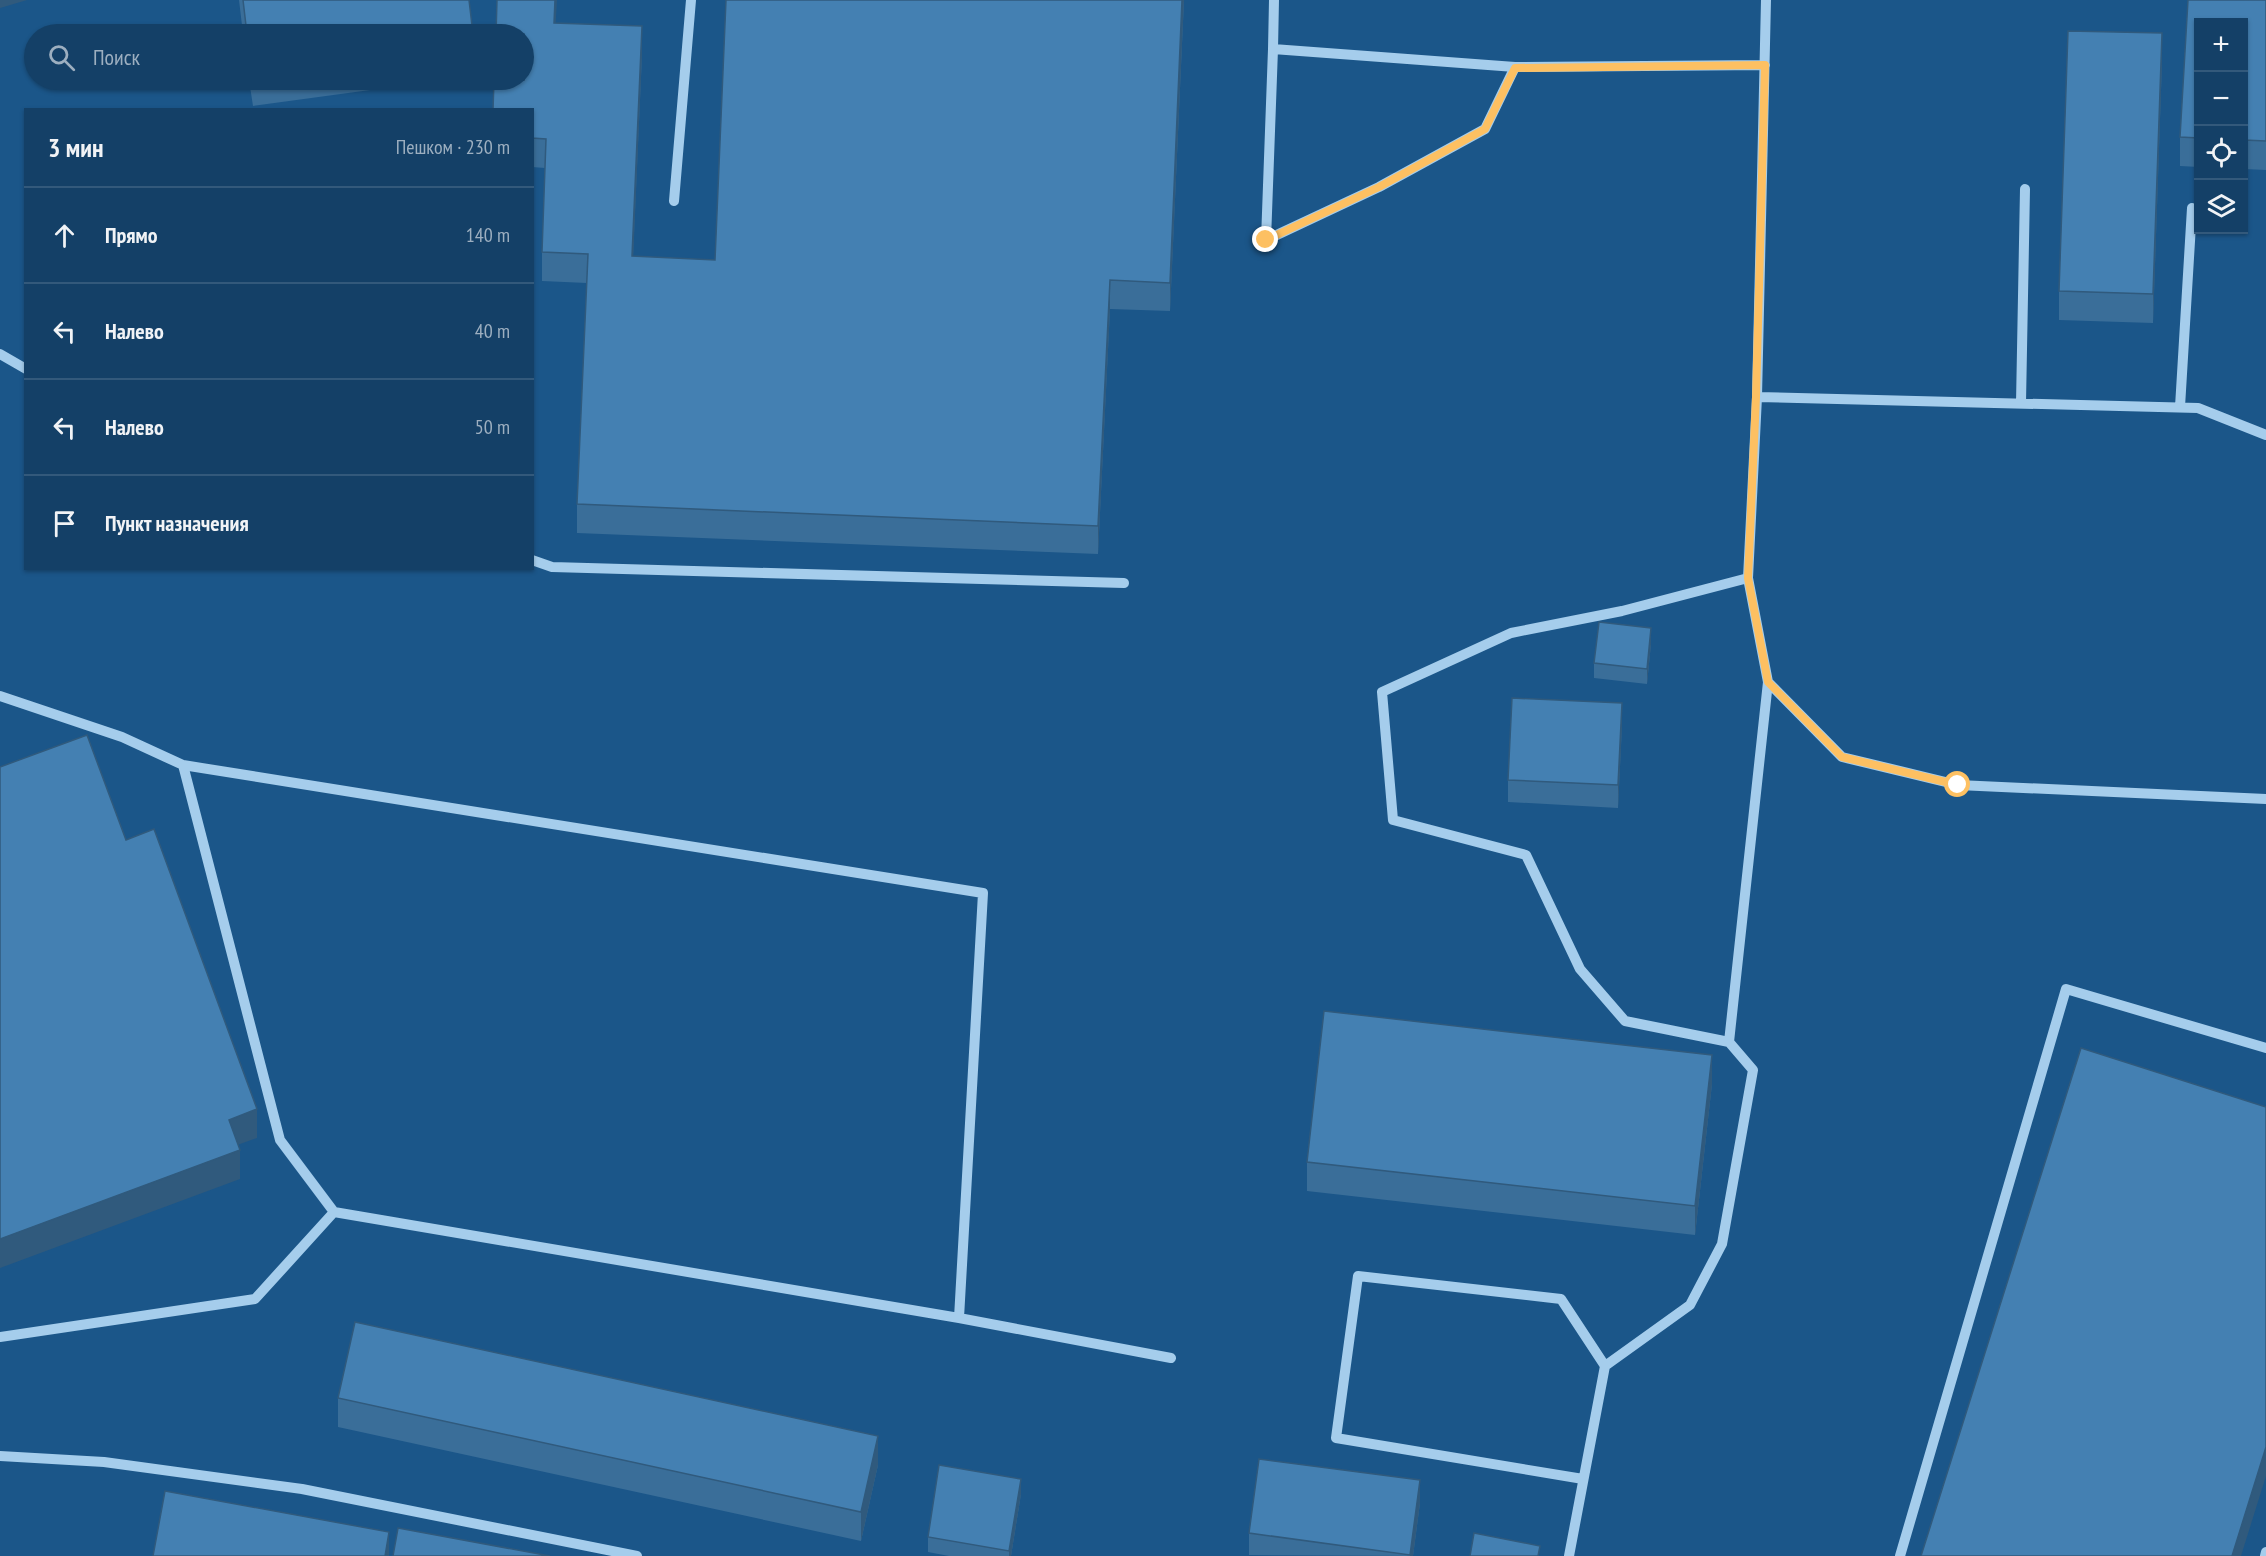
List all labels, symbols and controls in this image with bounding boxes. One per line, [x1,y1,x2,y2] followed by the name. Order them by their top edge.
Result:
[2194,18,2248,234] map controls
[2194,18,2248,72] button: +
[24,24,534,90] search box
[45,41,78,74] icon: search
[93,43,140,71] text: Поиск
[2194,72,2248,126] button: −
[2194,126,2248,180] button: locate
[48,131,103,164] text: 3 мин
[396,134,510,160] text: Пешком · 230 m
[2194,180,2248,234] button: layers
[48,219,81,252] icon: ahead
[105,221,158,249] text: Прямо
[466,222,510,248] text: 140 m
[1252,226,1278,252] route end
[48,315,81,348] icon: left
[105,317,164,345] text: Налево
[475,318,510,344] text: 40 m
[48,411,81,444] icon: left
[105,413,164,441] text: Налево
[475,414,510,440] text: 50 m
[48,507,81,540] icon: arrive
[105,509,249,537] text: Пункт назначения
[1944,771,1970,797] route start

